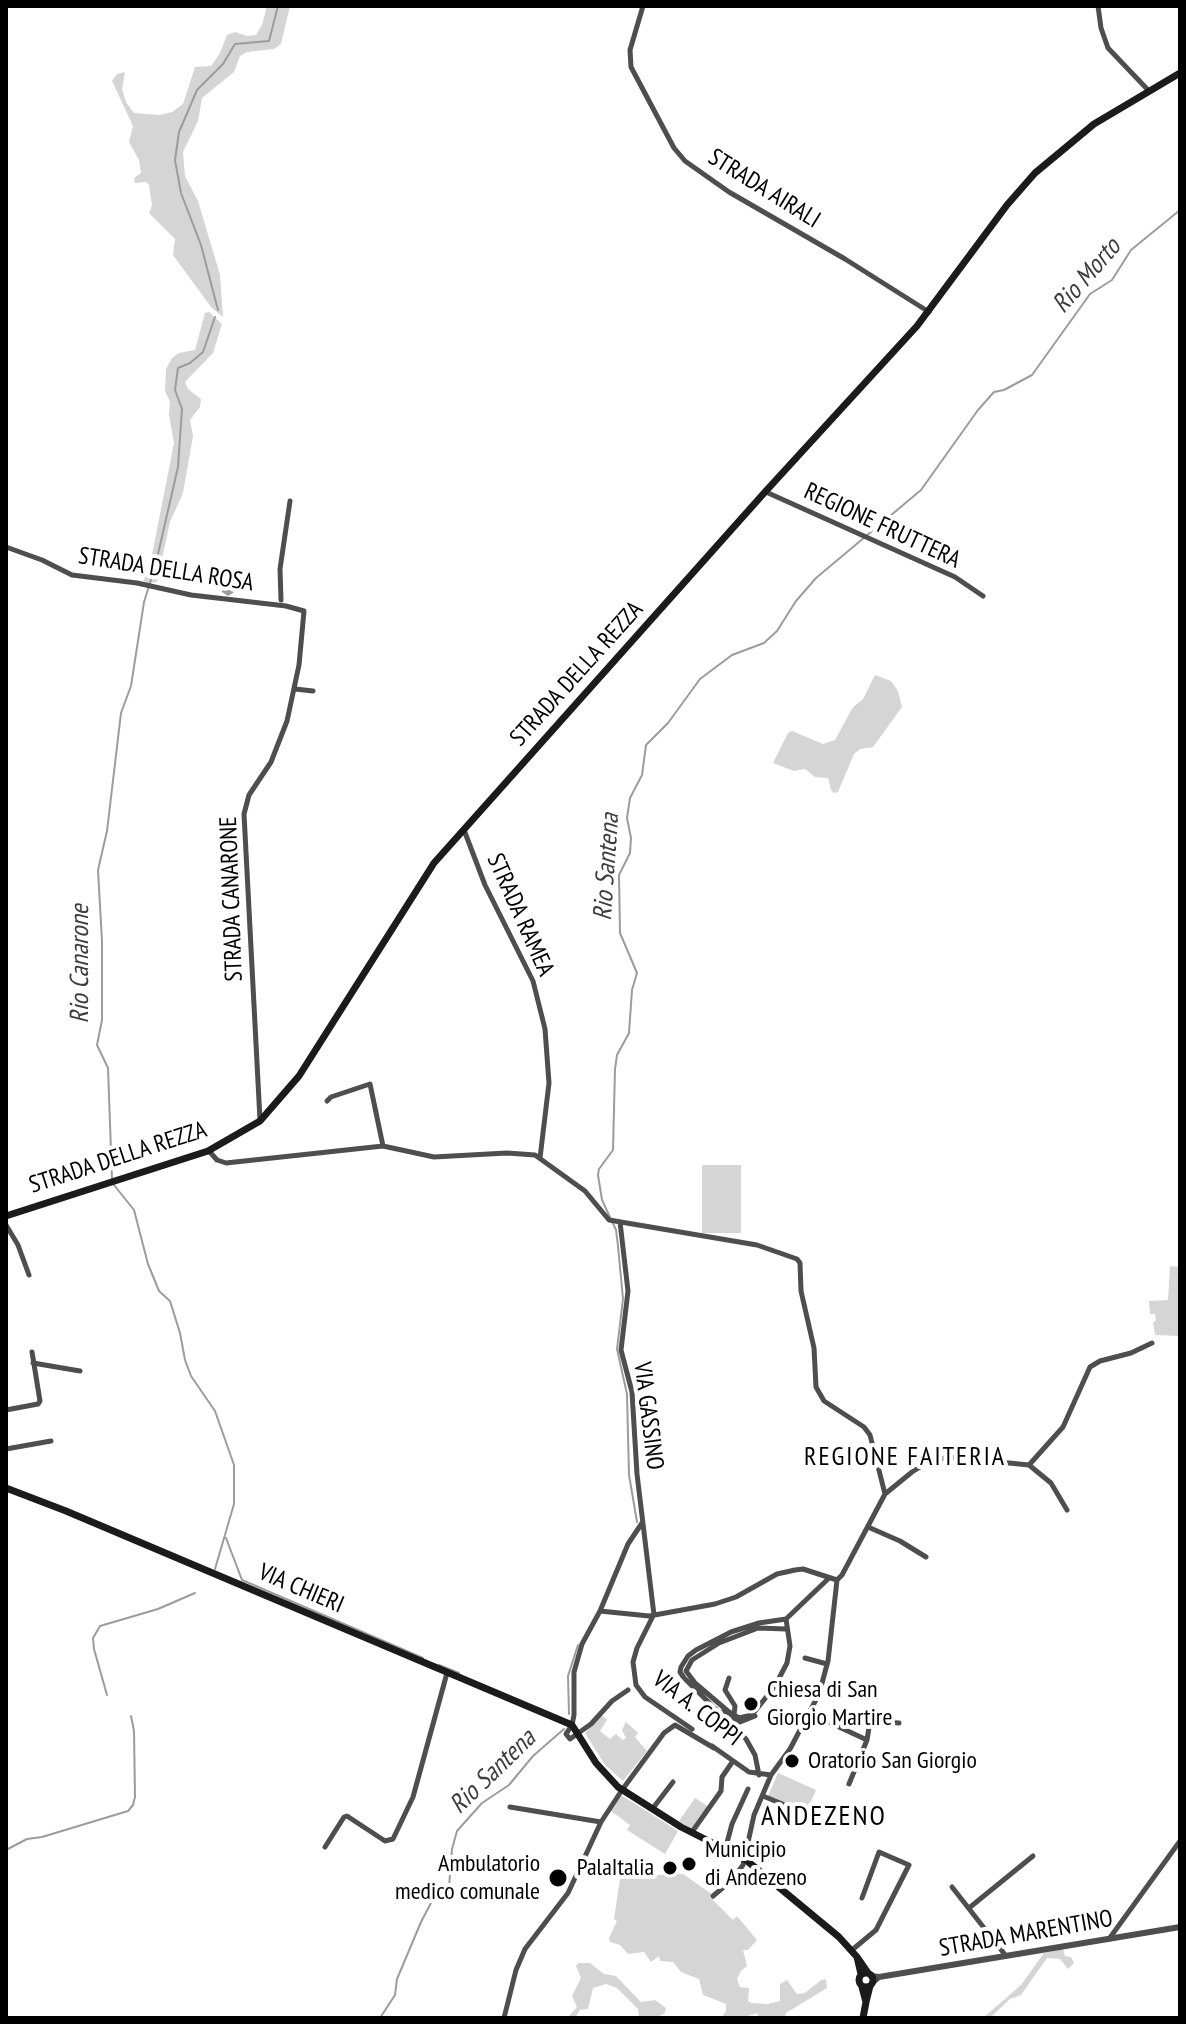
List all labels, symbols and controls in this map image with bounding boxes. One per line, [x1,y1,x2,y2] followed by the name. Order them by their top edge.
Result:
[703,143,825,235] street label: STRADA AIRALI
[1046,232,1128,320] water label: Rio Morto
[799,477,965,575] street label: REGIONE FRUTTERA
[76,542,256,598] street label: STRADA DELLA ROSA
[504,596,650,752] street label: STRADA DELLA REZZA
[588,812,626,922] water label: Rio Santena
[215,816,249,982] street label: STRADA CANARONE
[480,849,560,981] street label: STRADA RAMEA
[65,904,97,1024] water label: Rio Canarone
[26,1116,210,1200] street label: STRADA DELLA REZZA
[627,1360,669,1472] street label: VIA GASSINO
[804,1442,1006,1474] district label: REGIONE FAITERIA
[254,1558,348,1620] street label: VIA CHIERI
[647,1665,747,1753] street label: VIA A. COPPI
[767,1676,892,1732] place label: Chiesa di San Giorgio Martire
[742,1695,760,1713] marker: Chiesa di San Giorgio Martire
[444,1724,542,1820] water label: Rio Santena
[808,1747,977,1775] place label: Oratorio San Giorgio
[783,1752,801,1770] marker: Oratorio San Giorgio
[761,1800,887,1834] district label: ANDEZENO
[705,1836,807,1892] place label: Municipio di Andezeno
[395,1850,540,1906] place label: Ambulatorio medico comunale
[577,1854,654,1882] place label: PalaItalia
[680,1855,698,1873] marker: Municipio di Andezeno
[661,1859,679,1877] marker: PalaItalia
[547,1867,569,1889] marker: Ambulatorio medico comunale
[937,1905,1115,1963] street label: STRADA MARENTINO

